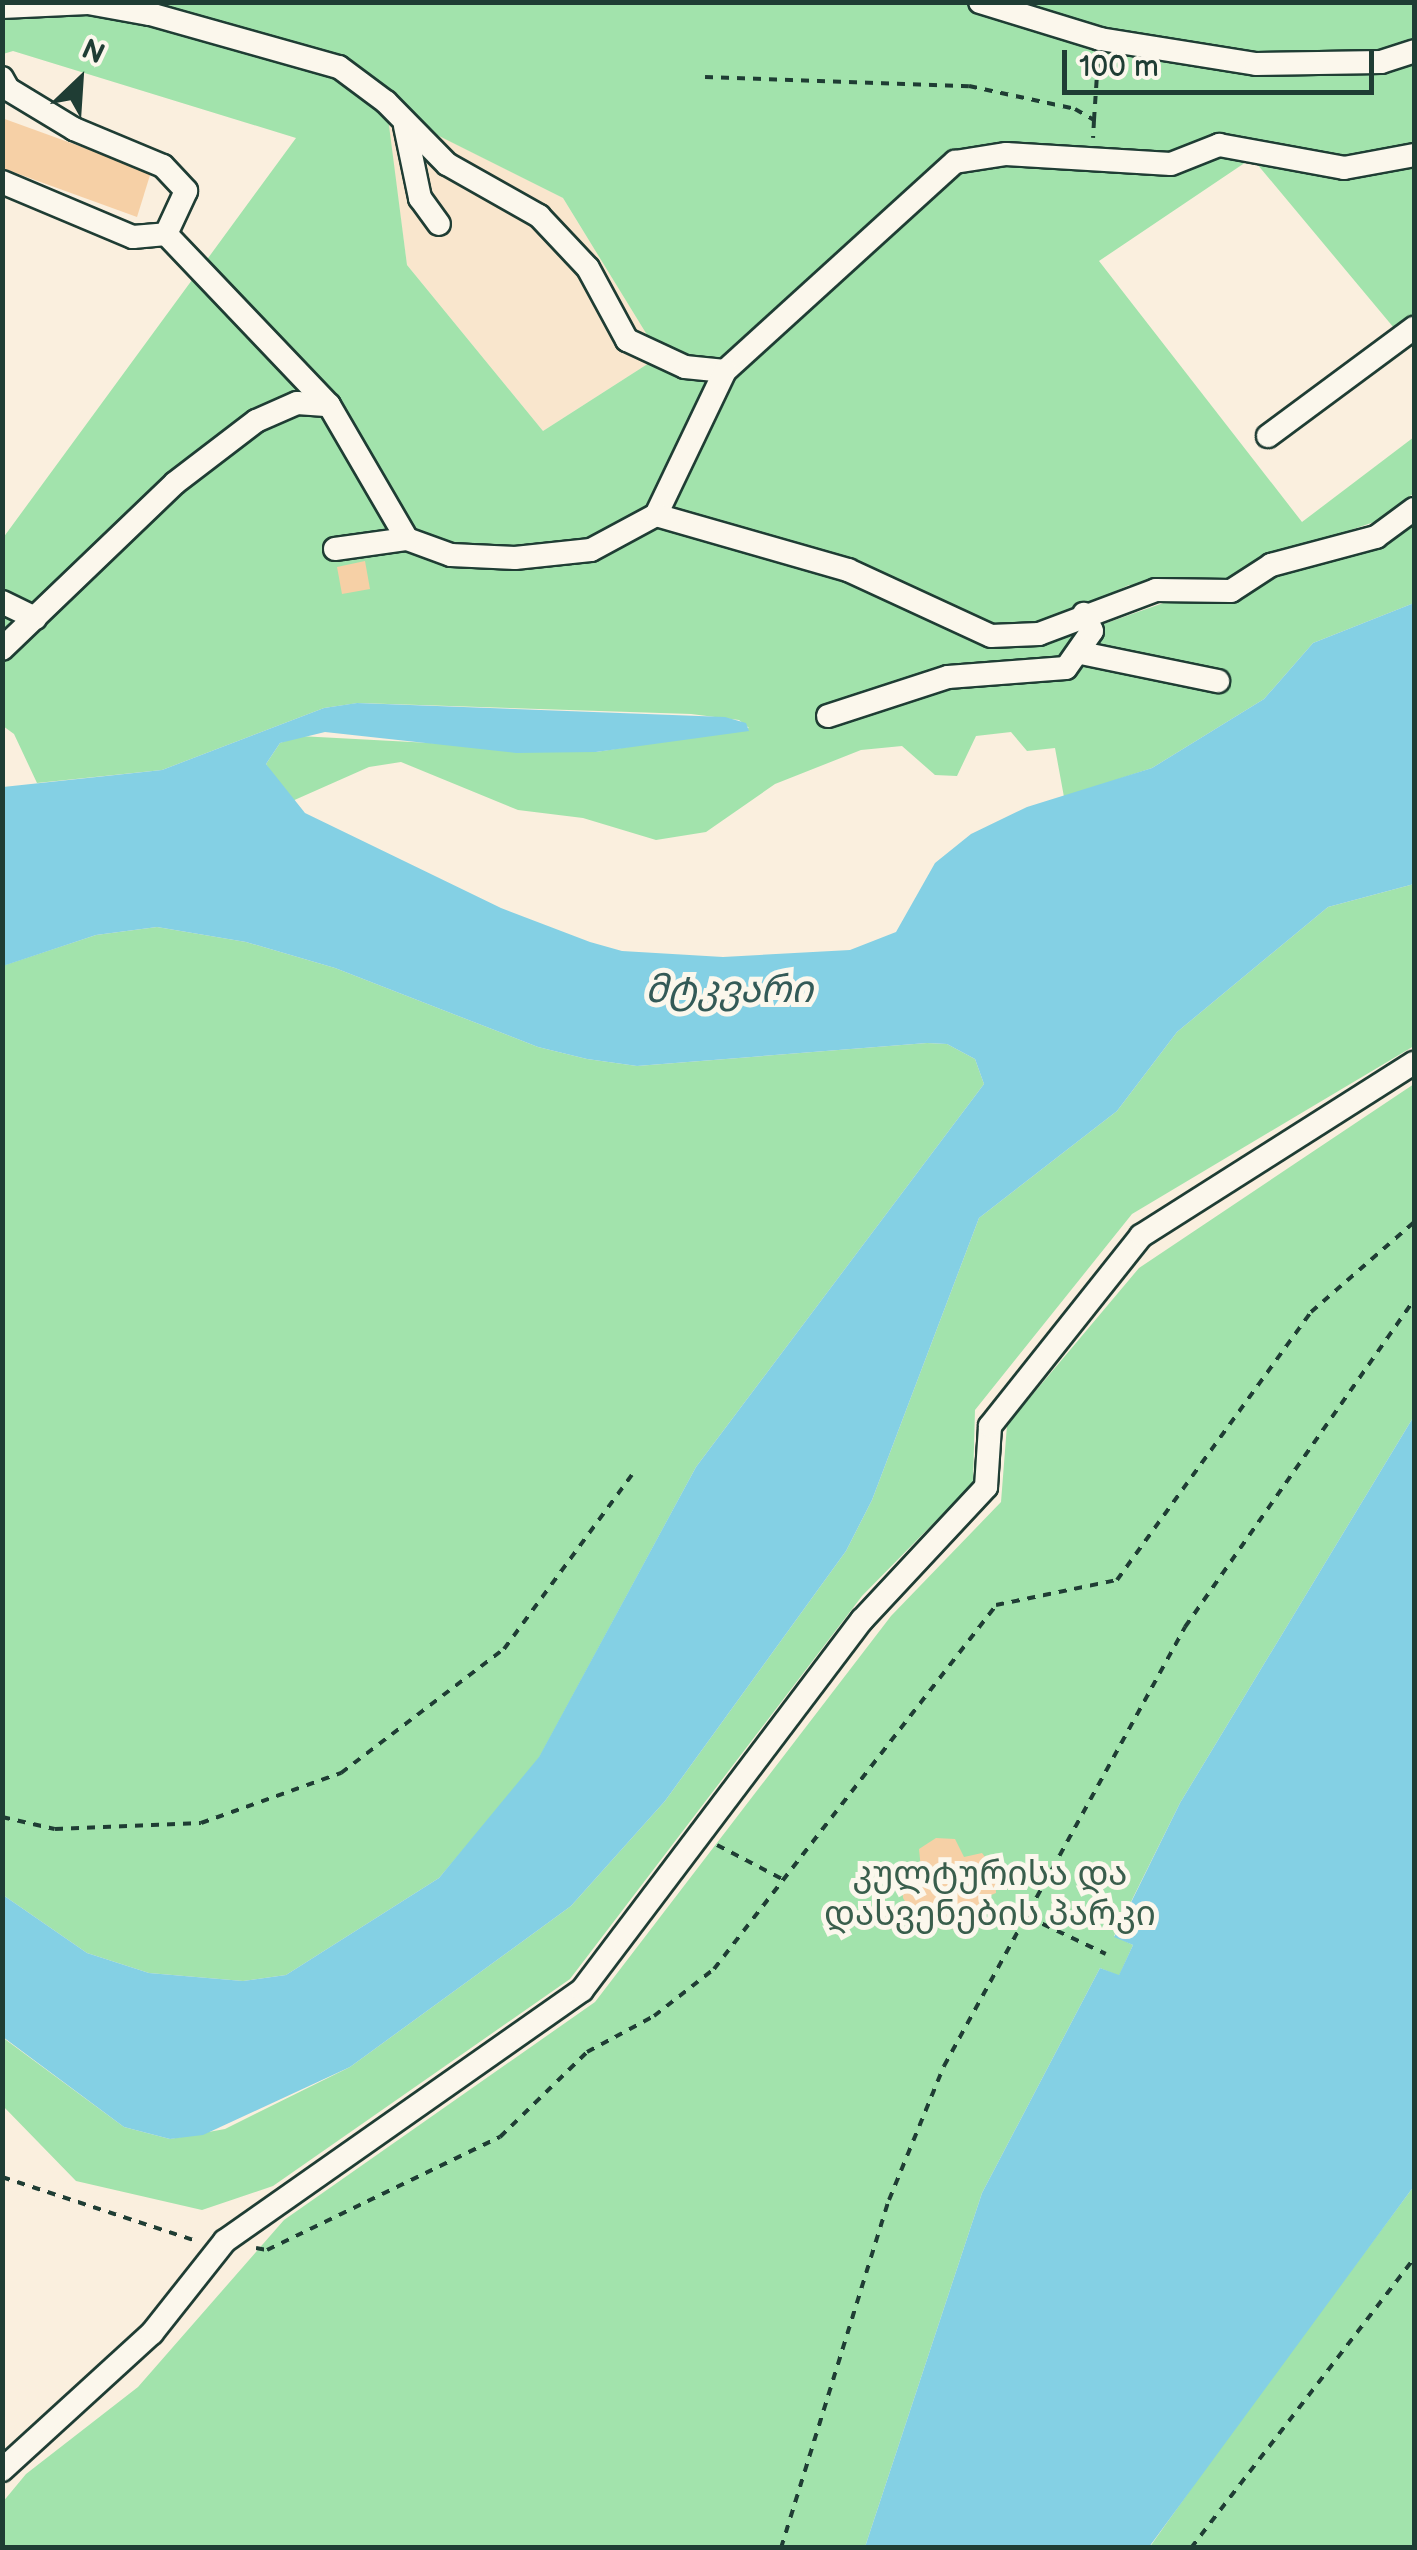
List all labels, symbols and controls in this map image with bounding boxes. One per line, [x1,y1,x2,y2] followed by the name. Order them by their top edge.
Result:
[30,30,130,130] north arrow
[1067,30,1380,92] scale bar
[76,33,109,72] text: N
[1079,49,1159,85] text: 100 m
[645,968,813,1014] water label: მტკვარი
[824,1854,1156,1936] park label: კულტურისა და დასვენების პარკი

